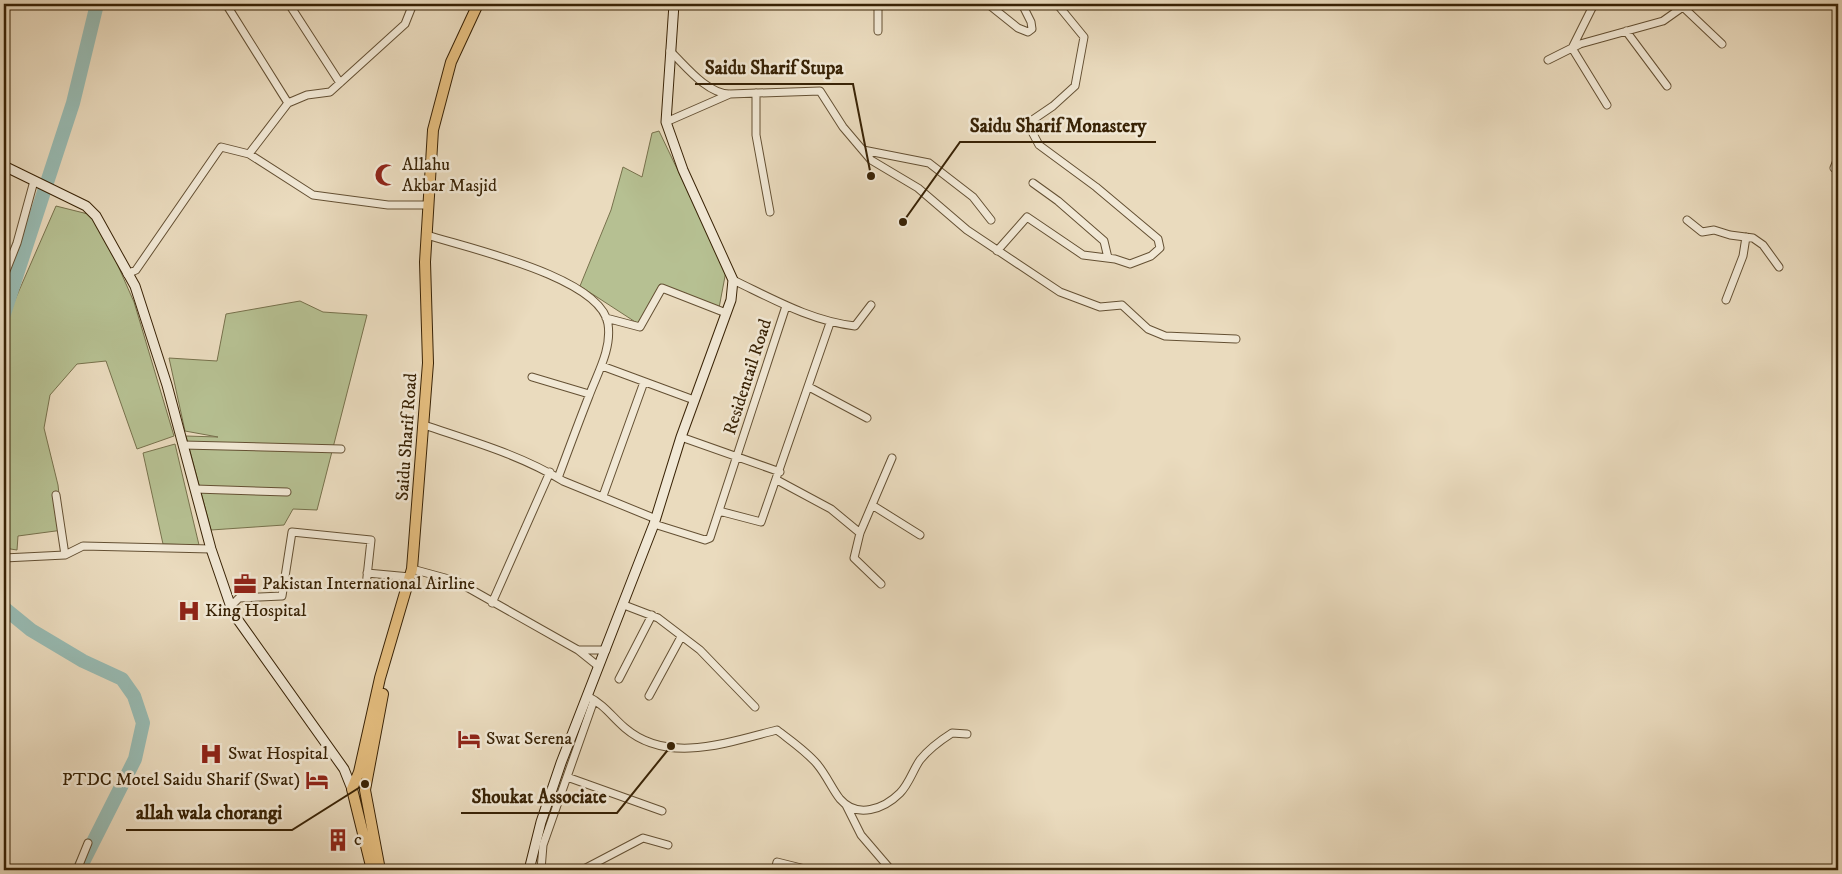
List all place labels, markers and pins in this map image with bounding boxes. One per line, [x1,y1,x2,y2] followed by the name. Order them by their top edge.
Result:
[695,50,853,84] callout: Saidu Sharif Stupa
[960,108,1156,142] callout: Saidu Sharif Monastery
[402,154,497,197] place label: Allahu Akbar Masjid
[373,162,399,188] mosque icon: Allahu Akbar Masjid
[232,571,258,597] office icon: Pakistan International Airline
[262,573,475,595] place label: Pakistan International Airline
[176,598,202,624] hospital icon: King Hospital
[205,600,307,622] place label: King Hospital
[456,726,482,752] hotel icon: Swat Serena
[486,728,573,750] place label: Swat Serena
[198,741,224,767] hospital icon: Swat Hospital
[228,743,329,765] place label: Swat Hospital
[304,767,330,793] hotel icon: PTDC Motel Saidu Sharif (Swat)
[62,769,300,791] place label: PTDC Motel Saidu Sharif (Swat)
[461,779,617,813] callout: Shoukat Associate
[126,796,292,830] callout: allah wala chorangi
[325,827,351,853] building icon: c
[354,829,362,851] place label: c

